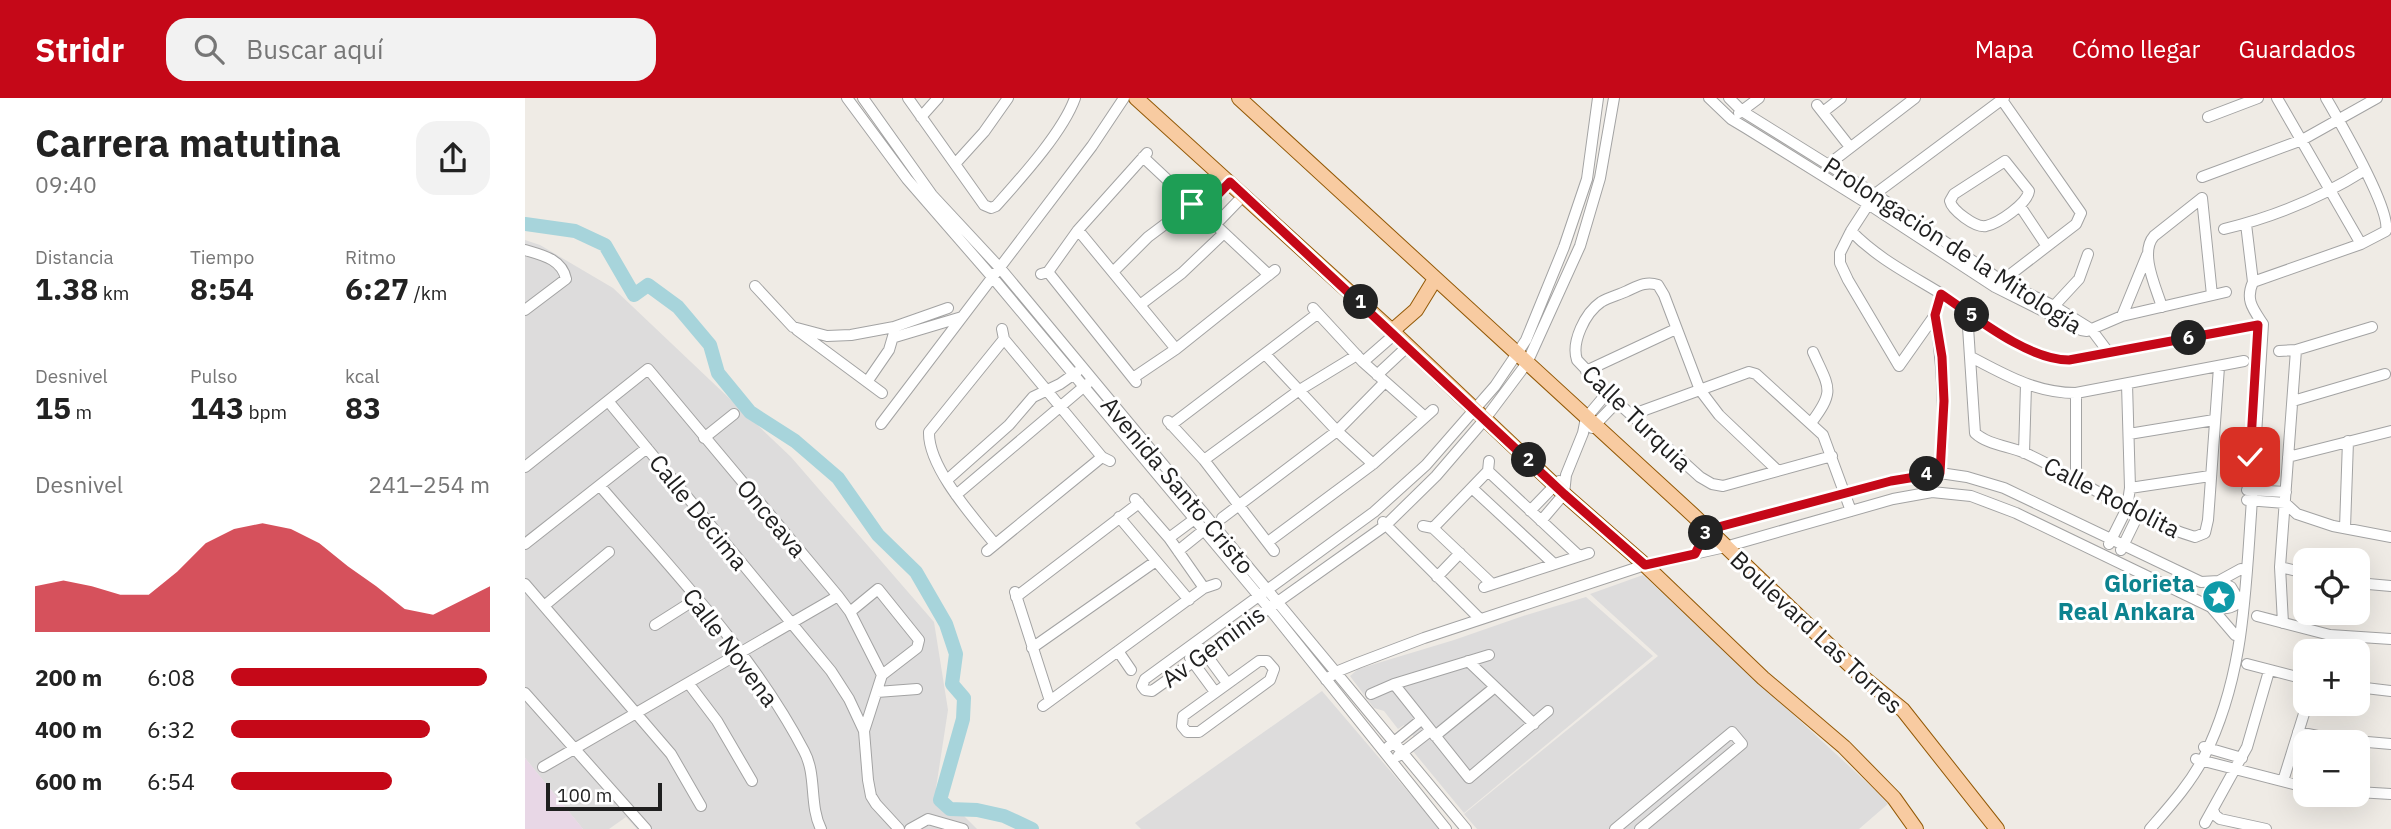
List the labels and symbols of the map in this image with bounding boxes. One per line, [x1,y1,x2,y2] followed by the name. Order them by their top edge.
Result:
[1817,149,2089,341] street label: Prolongación de la Mitología
[1162,174,1222,234] pin
[1343,284,1379,320] pin: 1
[1955,298,1989,332] pin: 5
[2171,320,2207,356] pin: 6
[1575,358,1699,478] street label: Calle Turquia
[1094,389,1262,581] street label: Avenida Santo Cristo
[2220,427,2280,487] pin
[1511,442,1546,478] pin: 2
[642,447,756,577] street label: Calle Décima
[2038,449,2186,545] street label: Calle Rodolita
[1909,456,1945,492] pin: 4
[730,472,814,564] street label: Onceava
[1689,516,1723,550] pin: 3
[1724,544,1910,720] street label: Boulevard Las Torres
[2058,567,2195,627] place label: Glorieta Real Ankara
[2200,578,2238,616] place icon: Glorieta Real Ankara
[676,581,786,713] street label: Calle Novena
[1155,598,1271,694] street label: Av Geminis
[546,780,661,812] scale bar

